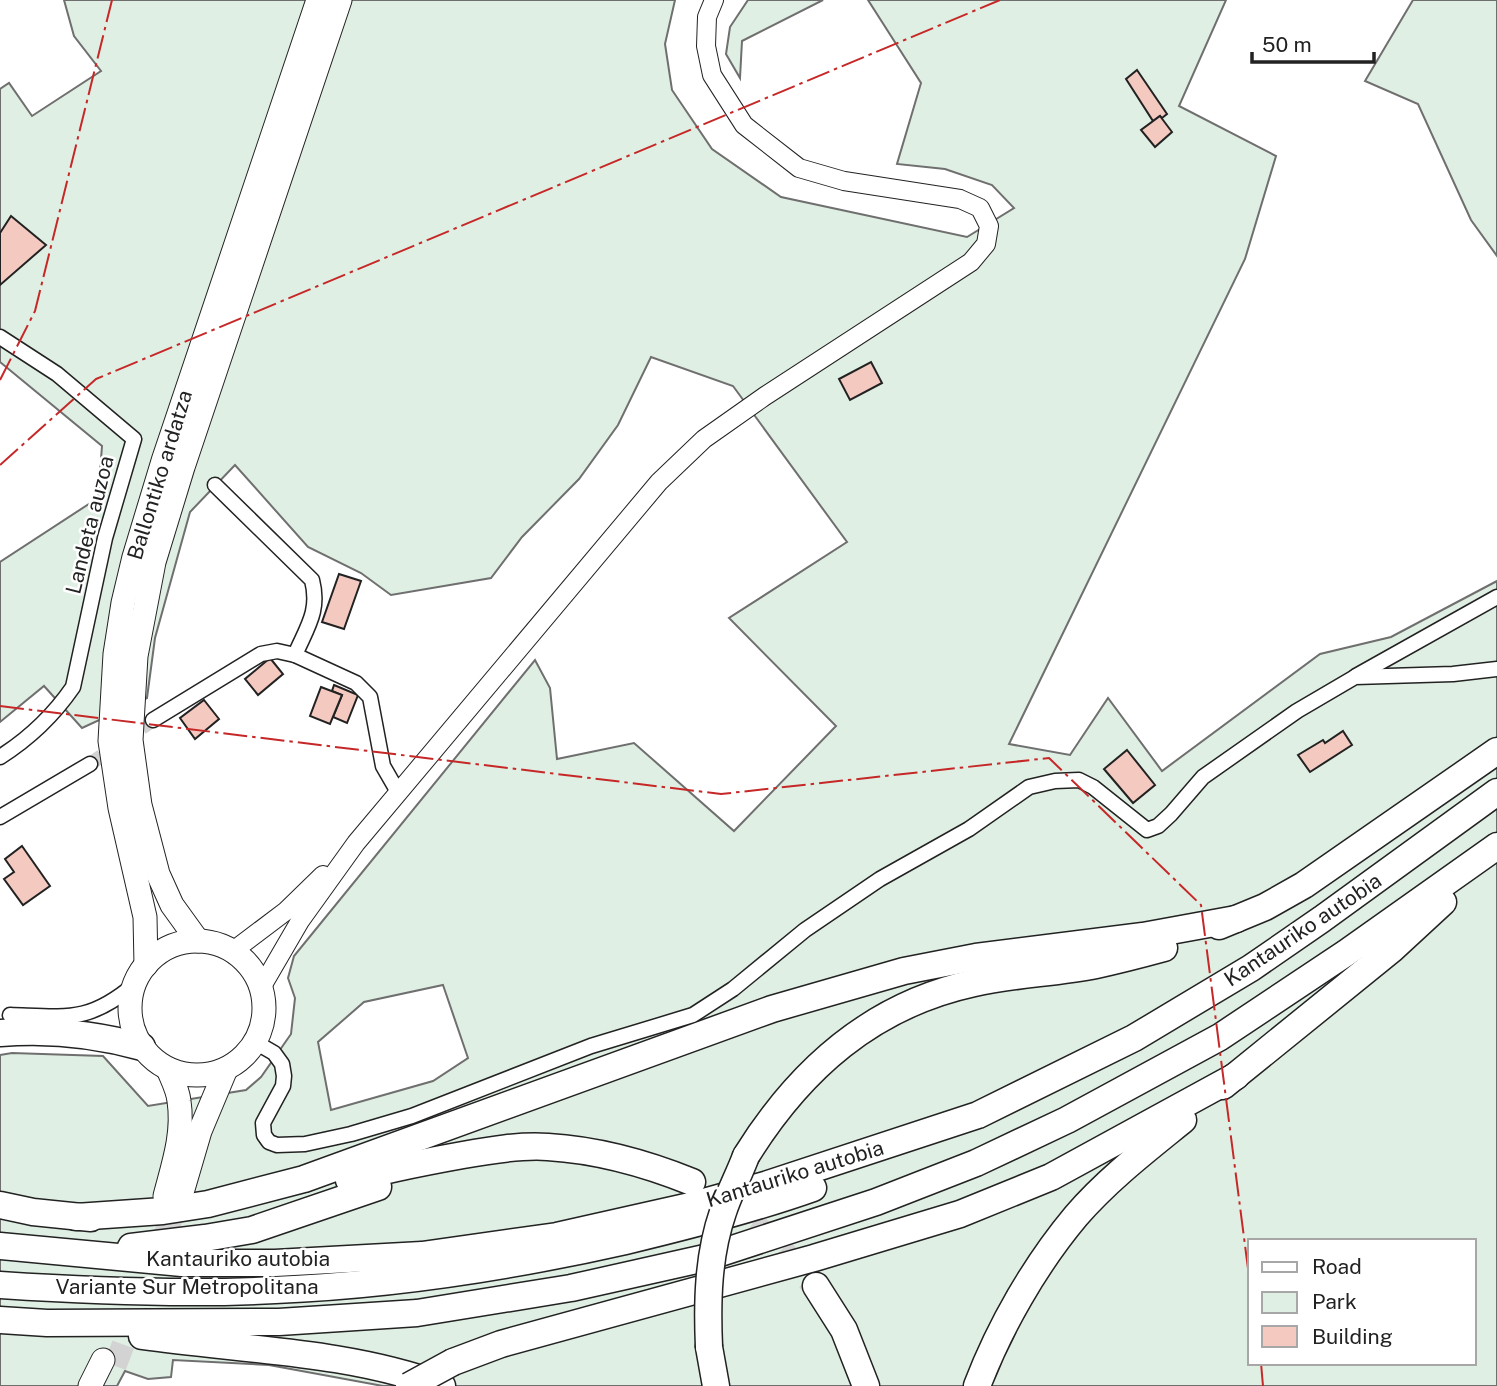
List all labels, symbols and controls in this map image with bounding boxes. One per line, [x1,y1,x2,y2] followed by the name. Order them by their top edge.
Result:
[1252,21,1374,65] scale bar
[1262,32,1312,57] text: 50 m
[122,387,197,563] street label: Ballontiko ardatza
[60,453,119,597] street label: Landeta auzoa
[1219,868,1386,991] street label: Kantauriko autobia
[703,1135,887,1212] street label: Kantauriko autobia
[1248,1239,1476,1365] legend
[146,1246,330,1271] street label: Kantauriko autobia
[1312,1254,1362,1279] text: Road
[55,1274,319,1299] street label: Variante Sur Metropolitana
[1312,1289,1357,1314] text: Park
[1312,1324,1393,1349] text: Building

